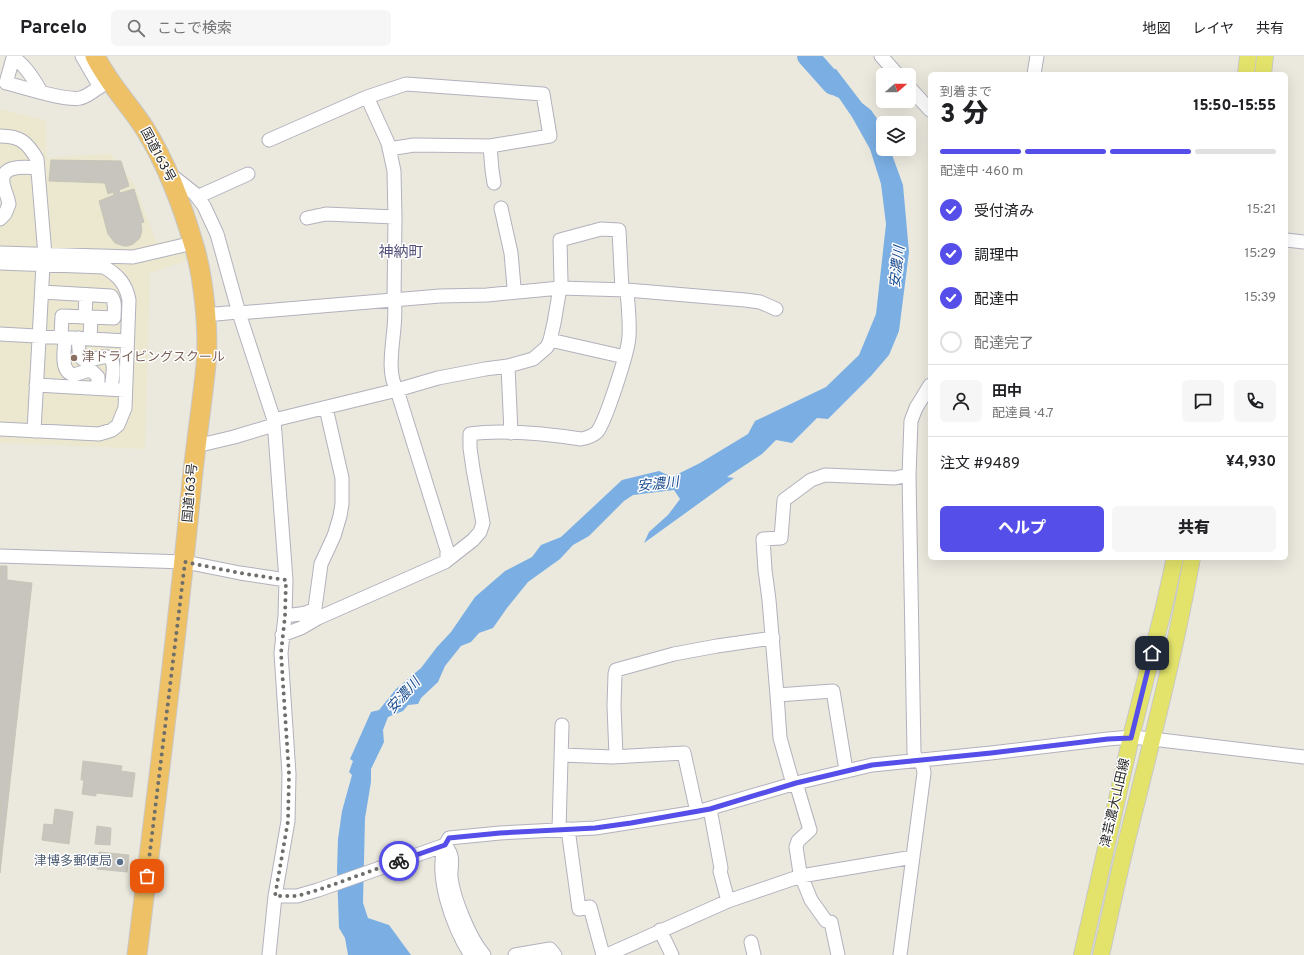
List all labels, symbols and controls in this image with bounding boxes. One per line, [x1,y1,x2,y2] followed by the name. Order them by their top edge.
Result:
[111,10,391,46] search box
[20,16,87,40] text: Parcelo
[125,17,147,39] icon: search
[157,20,232,39] text: ここで検索
[1142,21,1170,38] text: 地図
[1192,21,1234,38] text: レイヤ
[1256,21,1284,38] text: 共有
[876,68,916,108] north arrow
[876,68,916,156] map controls
[940,85,992,101] text: 到着まで
[1193,97,1276,116] text: 15:50–15:55
[940,99,988,132] text: 3 分
[876,116,916,156] button: layers
[136,125,178,185] street label: 国道163号
[940,164,1023,180] text: 配達中 · 460 m
[940,199,962,221] icon: check
[1247,202,1276,218] text: 15:21
[974,203,1034,222] text: 受付済み
[887,243,909,289] water label: 安濃川
[940,243,962,265] icon: check
[378,244,424,263] district label: 神納町
[1244,246,1276,262] text: 15:29
[974,247,1019,266] text: 調理中
[940,287,962,309] icon: check
[1245,290,1276,306] text: 15:39
[974,291,1019,310] text: 配達中
[974,335,1034,354] text: 配達完了
[82,350,225,366] place label: 津ドライビングスクール
[69,353,79,363] marker: 津ドライビングスクール
[940,380,982,422] button: person
[1182,380,1224,422] button: chat
[1234,380,1276,422] button: phone
[992,383,1022,402] text: 田中
[992,406,1054,422] text: 配達員 · 4.7
[1226,453,1276,472] text: ¥4,930
[940,455,1020,474] text: 注文 #9489
[180,463,202,523] street label: 国道163号
[636,474,682,496] water label: 安濃川
[940,506,1104,552] button: ヘルプ
[1112,506,1276,552] button: 共有
[1135,636,1169,670] pin
[1141,642,1163,664] icon: home
[384,673,426,717] water label: 安濃川
[1097,757,1134,849] street label: 津芸濃大山田線
[379,841,419,881] courier
[388,850,410,872] icon: bike
[34,853,112,870] place label: 津博多郵便局
[115,857,125,867] marker: 津博多郵便局
[130,859,164,893] pin
[136,865,158,887] icon: bag

